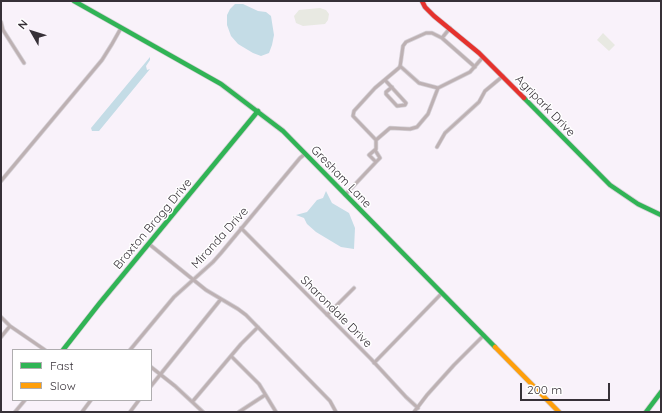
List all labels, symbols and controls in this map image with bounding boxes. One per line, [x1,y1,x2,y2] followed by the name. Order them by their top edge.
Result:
[12,12,52,52] north arrow
[15,17,31,32] text: N
[512,72,578,140] street label: Agripark Drive
[308,143,374,211] street label: Gresham Lane
[111,176,195,272] street label: Braxton Bragg Drive
[189,204,251,272] street label: Miranda Drive
[297,273,375,351] street label: Sharondale Drive
[12,349,152,401] legend
[50,358,74,373] text: Fast
[522,375,612,401] scale bar
[50,378,76,393] text: Slow
[527,382,562,397] text: 200 m

